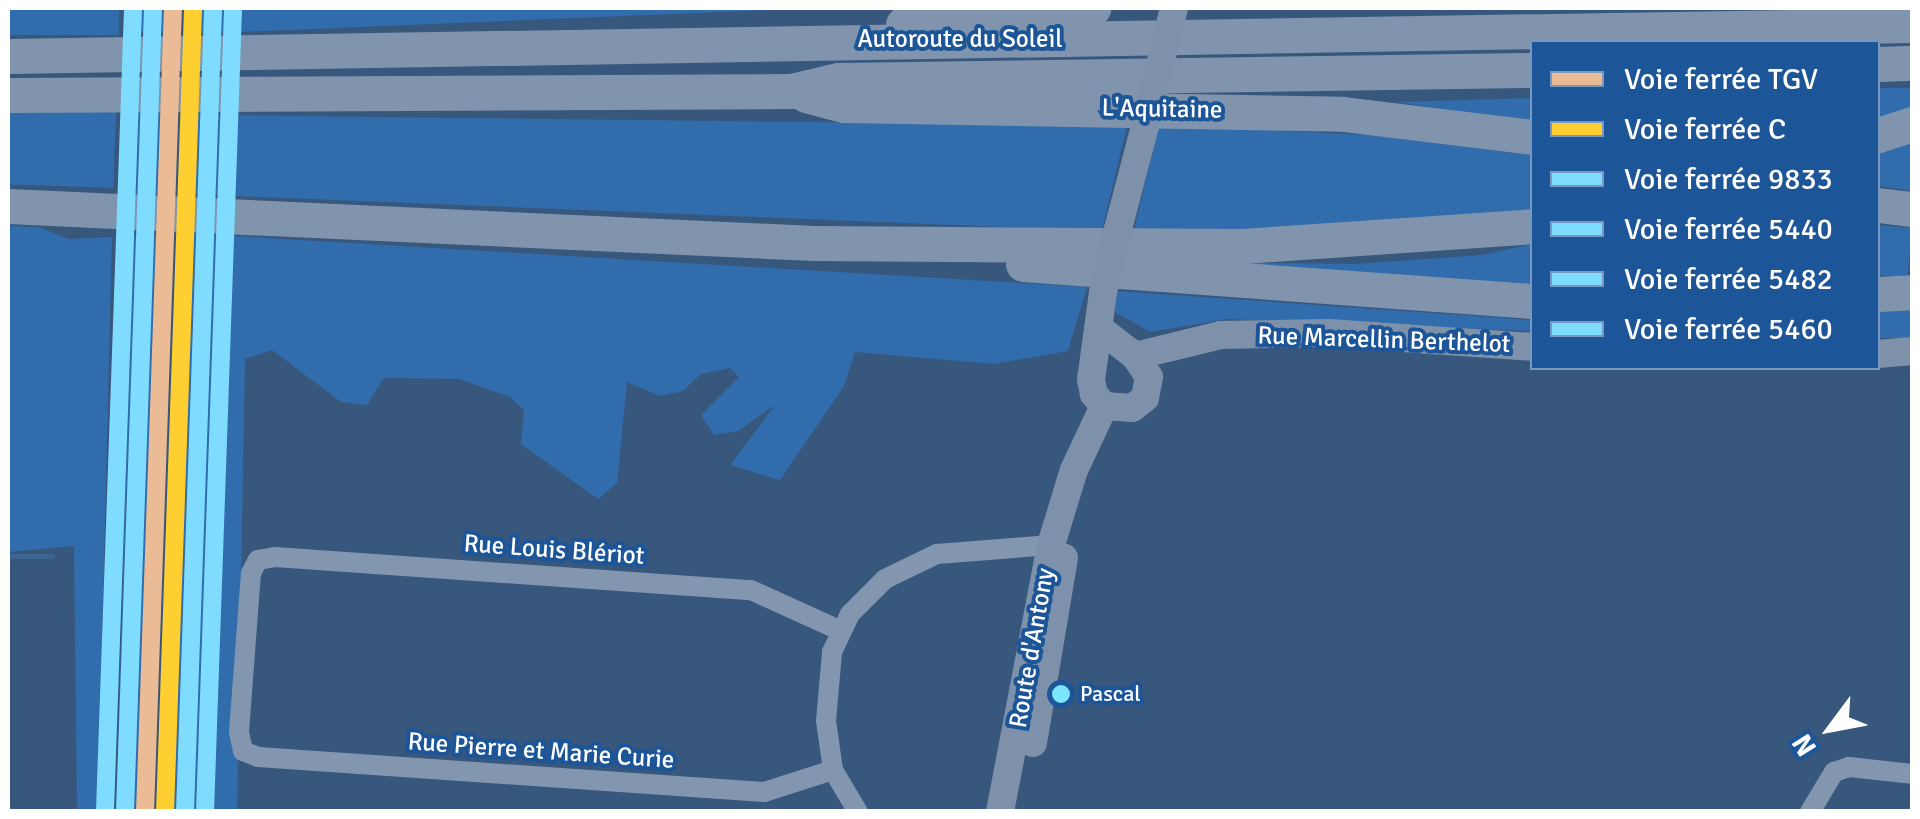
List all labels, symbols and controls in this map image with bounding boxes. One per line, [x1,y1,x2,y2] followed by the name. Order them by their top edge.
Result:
[857,24,1063,54] street label: Autoroute du Soleil
[1530,40,1880,370] legend
[1624,61,1818,98] text: Voie ferrée TGV
[1101,93,1223,125] street label: L'Aquitaine
[1624,111,1786,148] text: Voie ferrée C
[1624,161,1833,198] text: Voie ferrée 9833
[1624,211,1833,248] text: Voie ferrée 5440
[1624,261,1833,298] text: Voie ferrée 5482
[1624,311,1833,348] text: Voie ferrée 5460
[1257,321,1511,359] street label: Rue Marcellin Berthelot
[463,529,645,571] street label: Rue Louis Blériot
[1003,566,1061,730] street label: Route d'Antony
[1780,679,1880,779] north arrow
[1080,681,1141,707] place label: Pascal
[1051,684,1071,704] marker: Pascal
[407,727,675,775] street label: Rue Pierre et Marie Curie
[1785,728,1824,762] text: N

